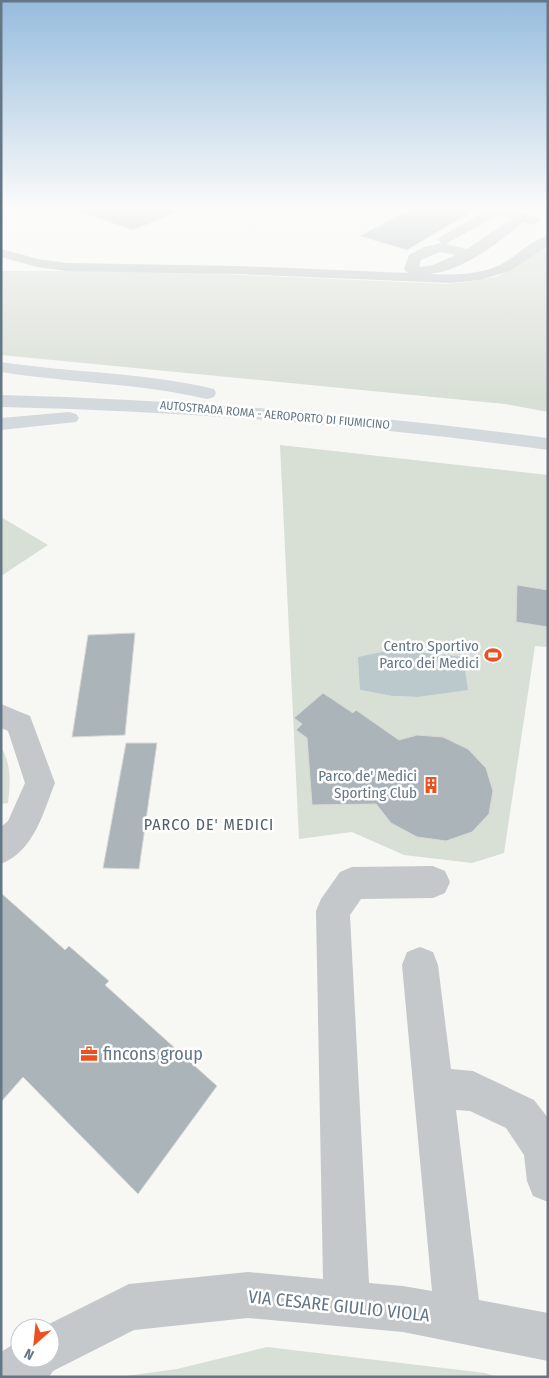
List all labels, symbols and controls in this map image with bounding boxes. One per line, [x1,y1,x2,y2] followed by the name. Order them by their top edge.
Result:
[160,398,390,432] street label: AUTOSTRADA ROMA - AEROPORTO DI FIUMICINO
[379,637,479,672] place label: Centro Sportivo Parco dei Medici
[483,645,503,665] sports icon: Centro Sportivo Parco dei Medici
[318,767,417,802] place label: Parco de' Medici Sporting Club
[421,775,441,795] building icon: Parco de' Medici Sporting Club
[144,815,274,834] district label: PARCO DE' MEDICI
[103,1043,203,1065] place label: fincons group
[79,1044,99,1064] office icon: fincons group
[247,1286,431,1327] street label: VIA CESARE GIULIO VIOLA
[10,1318,60,1368] north arrow
[22,1345,37,1364] text: N

